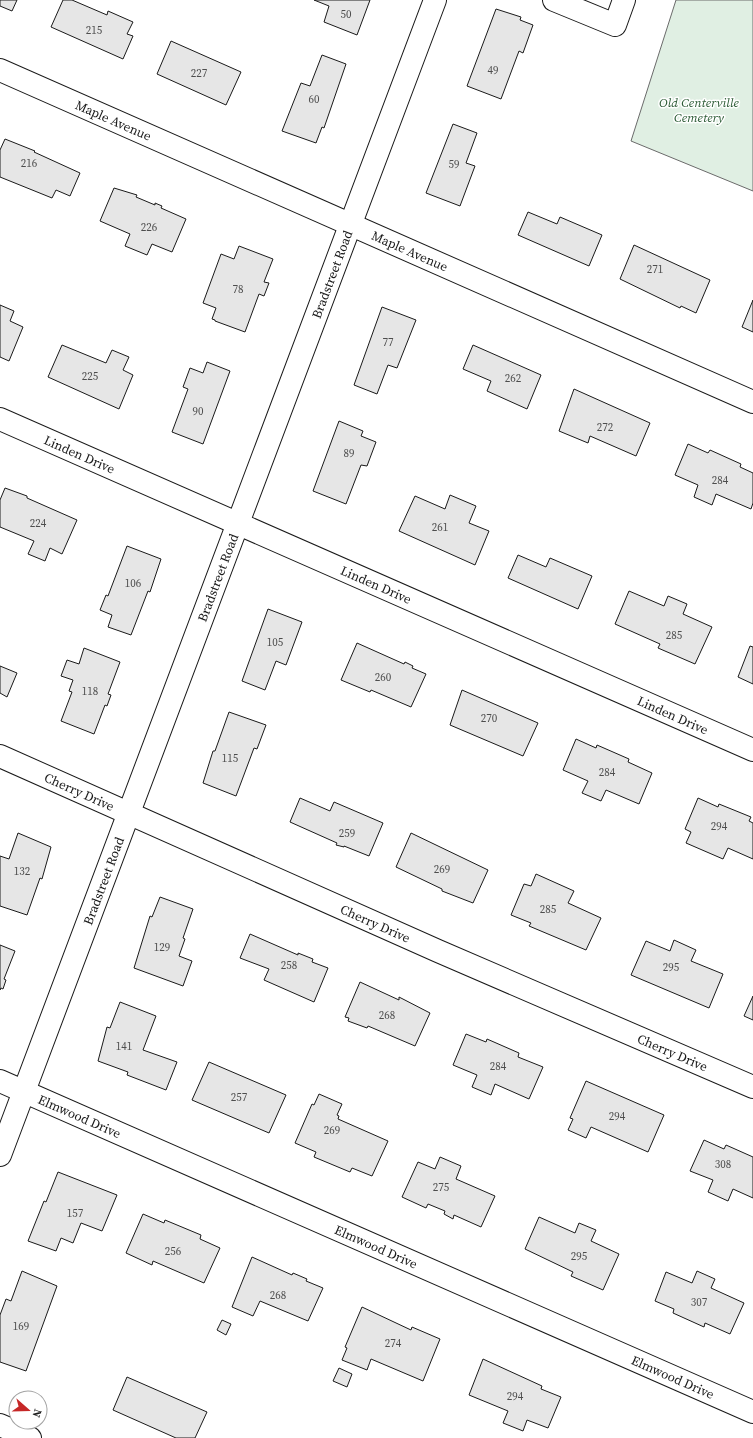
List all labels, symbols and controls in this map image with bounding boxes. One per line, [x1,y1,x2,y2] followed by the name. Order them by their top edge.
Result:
[341,7,352,22] house number: 50
[86,23,103,38] house number: 215
[488,63,499,78] house number: 49
[191,66,208,81] house number: 227
[309,92,320,107] house number: 60
[659,94,740,126] park label: Old Centerville Cemetery
[73,96,155,144] street label: Maple Avenue
[21,156,38,171] house number: 216
[449,157,460,172] house number: 59
[141,220,158,235] house number: 226
[307,227,356,321] street label: Bradstreet Road
[369,227,451,275] street label: Maple Avenue
[647,262,663,277] house number: 271
[233,282,244,297] house number: 78
[383,335,394,350] house number: 77
[82,369,99,384] house number: 225
[505,371,522,386] house number: 262
[193,404,204,419] house number: 90
[597,420,614,435] house number: 272
[42,431,118,477] street label: Linden Drive
[344,446,355,461] house number: 89
[712,473,729,488] house number: 284
[30,516,47,531] house number: 224
[432,520,448,535] house number: 261
[193,531,242,624] street label: Bradstreet Road
[338,561,415,608] street label: Linden Drive
[125,576,142,591] house number: 106
[666,628,683,643] house number: 285
[267,635,284,650] house number: 105
[375,670,392,685] house number: 260
[82,684,98,699] house number: 118
[635,692,711,738] street label: Linden Drive
[481,711,498,726] house number: 270
[222,751,239,766] house number: 115
[599,765,616,780] house number: 284
[42,768,117,815] street label: Cherry Drive
[711,819,728,834] house number: 294
[339,826,355,841] house number: 259
[79,834,128,927] street label: Bradstreet Road
[434,862,450,877] house number: 269
[14,864,31,879] house number: 132
[338,900,413,946] street label: Cherry Drive
[540,902,557,917] house number: 285
[154,940,170,955] house number: 129
[281,958,297,973] house number: 258
[663,960,680,975] house number: 295
[379,1008,395,1023] house number: 268
[635,1030,711,1075] street label: Cherry Drive
[116,1039,132,1054] house number: 141
[490,1059,507,1074] house number: 284
[36,1090,124,1142] street label: Elmwood Drive
[231,1090,248,1105] house number: 257
[609,1109,626,1124] house number: 294
[324,1123,340,1138] house number: 269
[715,1157,731,1172] house number: 308
[433,1180,450,1195] house number: 275
[67,1206,84,1221] house number: 157
[332,1221,421,1272] street label: Elmwood Drive
[165,1244,182,1259] house number: 256
[571,1249,588,1264] house number: 295
[270,1288,286,1303] house number: 268
[691,1295,708,1310] house number: 307
[13,1319,29,1334] house number: 169
[385,1336,402,1351] house number: 274
[629,1351,717,1403] street label: Elmwood Drive
[507,1389,524,1404] house number: 294
[8,1390,48,1430] north arrow
[29,1407,45,1420] text: N

